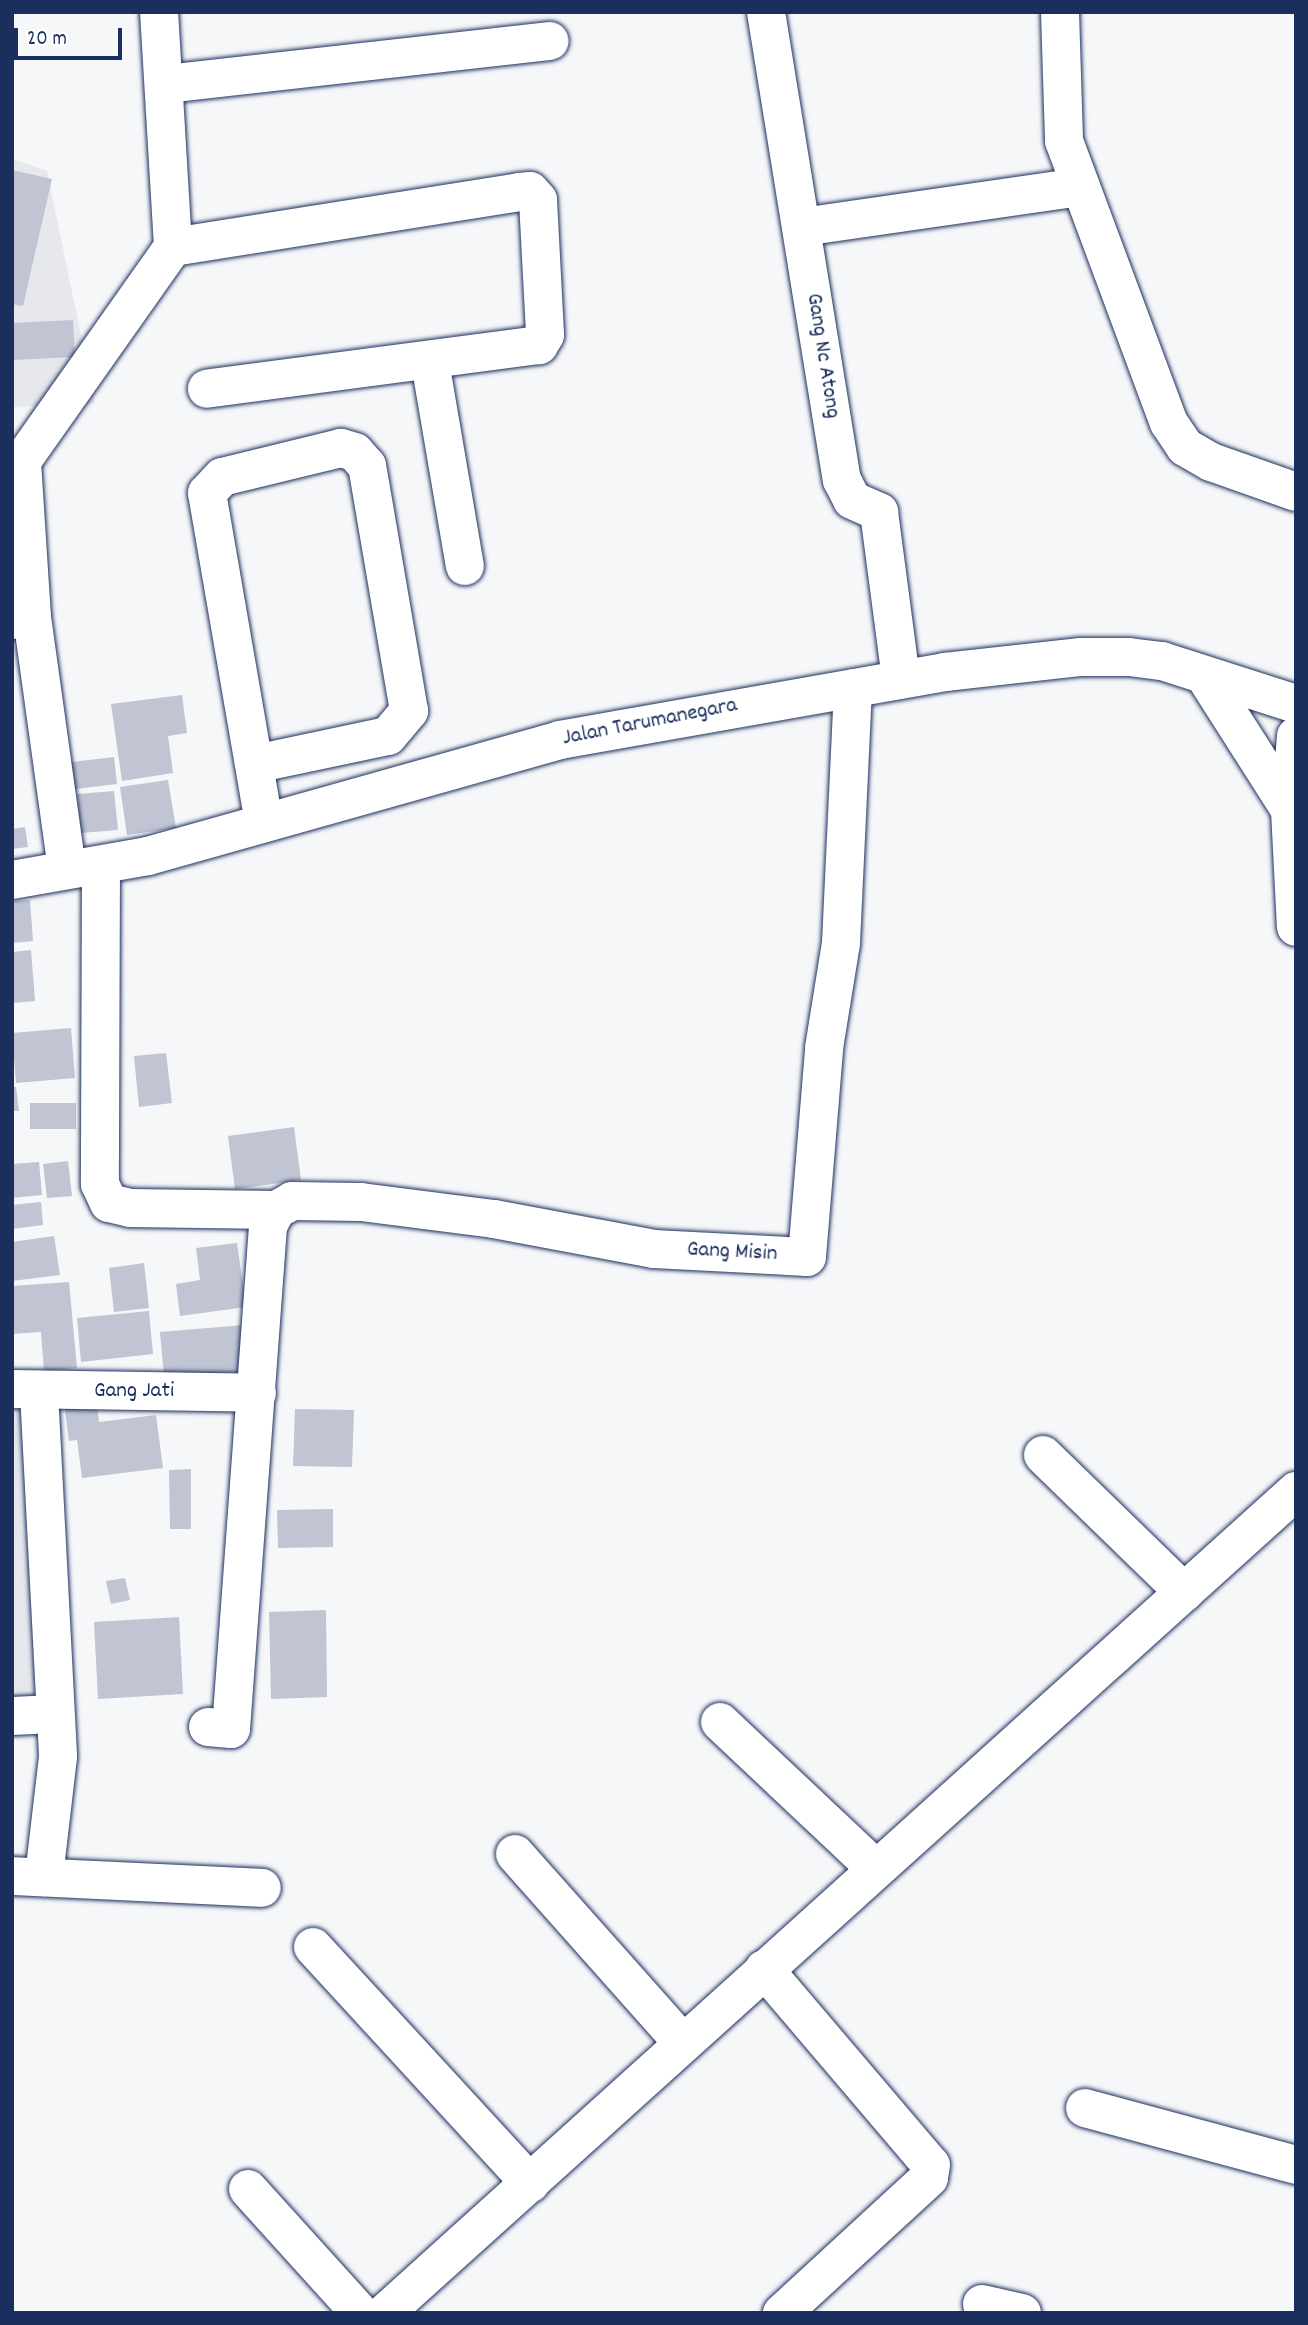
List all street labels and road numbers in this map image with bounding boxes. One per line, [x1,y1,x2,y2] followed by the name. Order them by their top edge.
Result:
[798,292,846,420] street label: Gang Nc Atong
[560,693,740,753] street label: Jalan Tarumanegara
[686,1237,778,1269] street label: Gang Misin
[94,1378,174,1406] street label: Gang Jati

